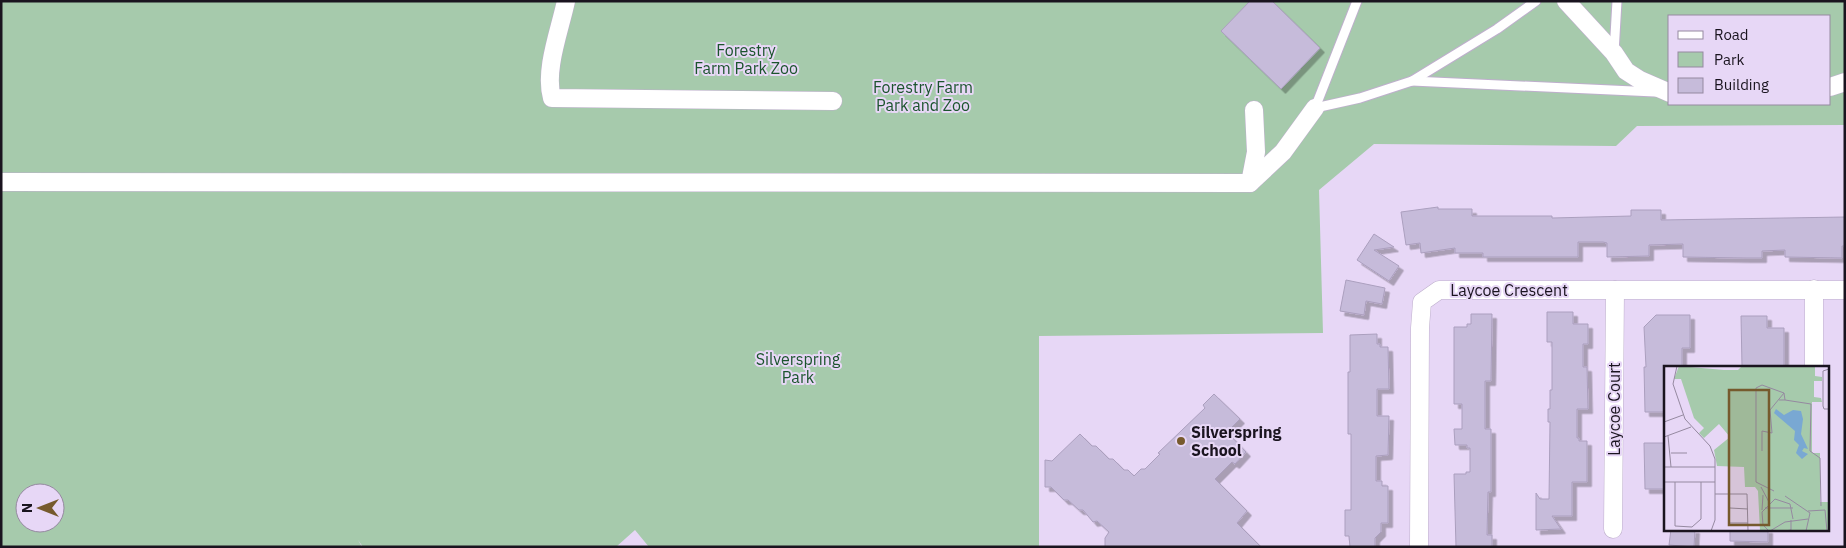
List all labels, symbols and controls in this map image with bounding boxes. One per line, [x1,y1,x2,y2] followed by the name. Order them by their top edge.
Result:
[1668,15,1831,105] legend
[1714,25,1749,44] text: Road
[694,40,798,78] park label: Forestry Farm Park Zoo
[1714,50,1744,69] text: Park
[1714,75,1769,94] text: Building
[873,77,973,115] park label: Forestry Farm Park and Zoo
[1450,280,1568,300] street label: Laycoe Crescent
[756,349,841,387] park label: Silverspring Park
[1604,362,1624,456] street label: Laycoe Court
[1664,366,1828,530] inset map
[1191,422,1282,460] place label: Silverspring School
[1175,435,1187,447] marker: Silverspring School
[15,483,65,533] north arrow
[18,503,36,513] text: N

